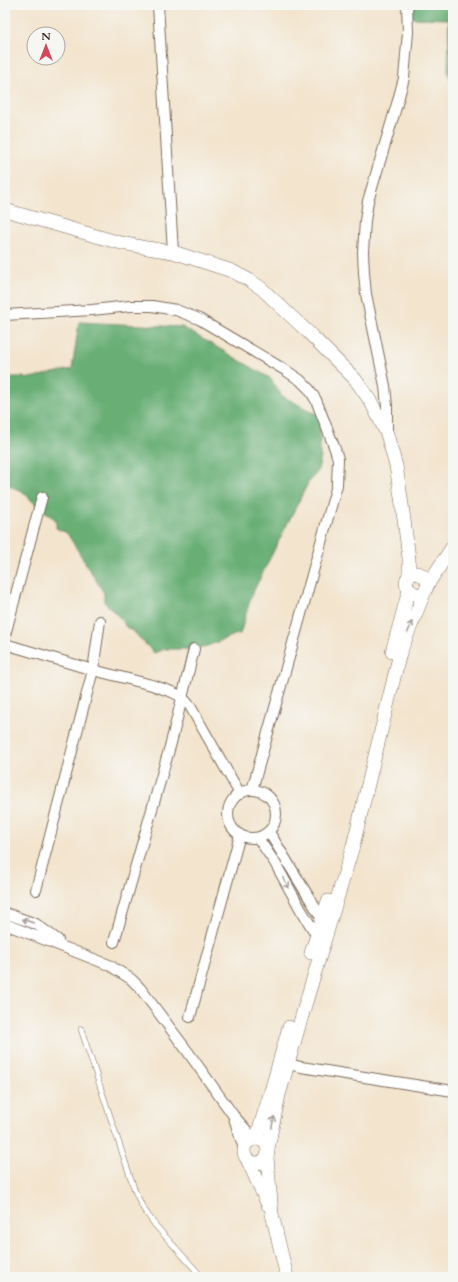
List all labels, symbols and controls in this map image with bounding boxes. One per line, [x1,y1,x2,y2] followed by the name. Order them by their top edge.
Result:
[26,26,66,66] north arrow
[41,29,51,44] text: N
[407,621,415,633] one-way arrow
[283,876,290,888] one-way arrow
[22,917,34,925] one-way arrow
[269,1116,277,1129] one-way arrow

